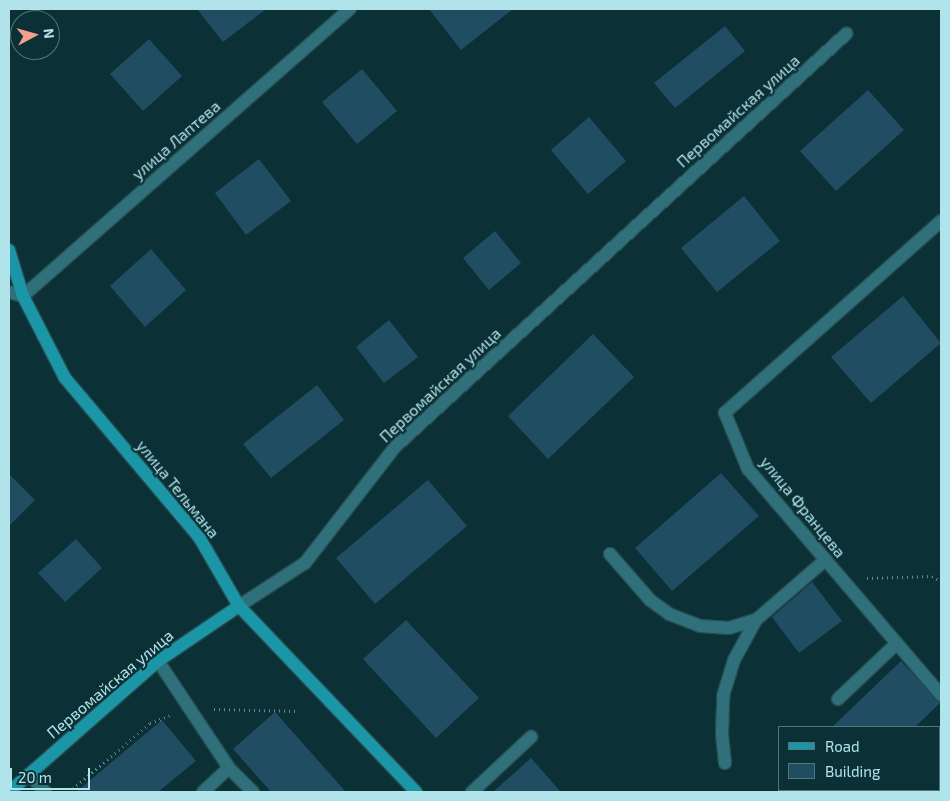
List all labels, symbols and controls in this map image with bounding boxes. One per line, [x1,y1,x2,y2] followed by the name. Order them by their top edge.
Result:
[10,10,60,60] north arrow
[40,28,58,39] text: N
[672,51,804,171] street label: Первомайская улица
[128,96,224,184] street label: улица Лаптева
[375,324,505,446] street label: Первомайская улица
[133,436,223,542] street label: улица Тельмана
[756,453,850,561] street label: улица Францева
[43,626,177,742] street label: Первомайская улица
[778,726,940,791] legend
[825,737,860,755] text: Road
[12,758,92,790] scale bar
[825,762,880,780] text: Building
[18,768,52,786] text: 20 m

